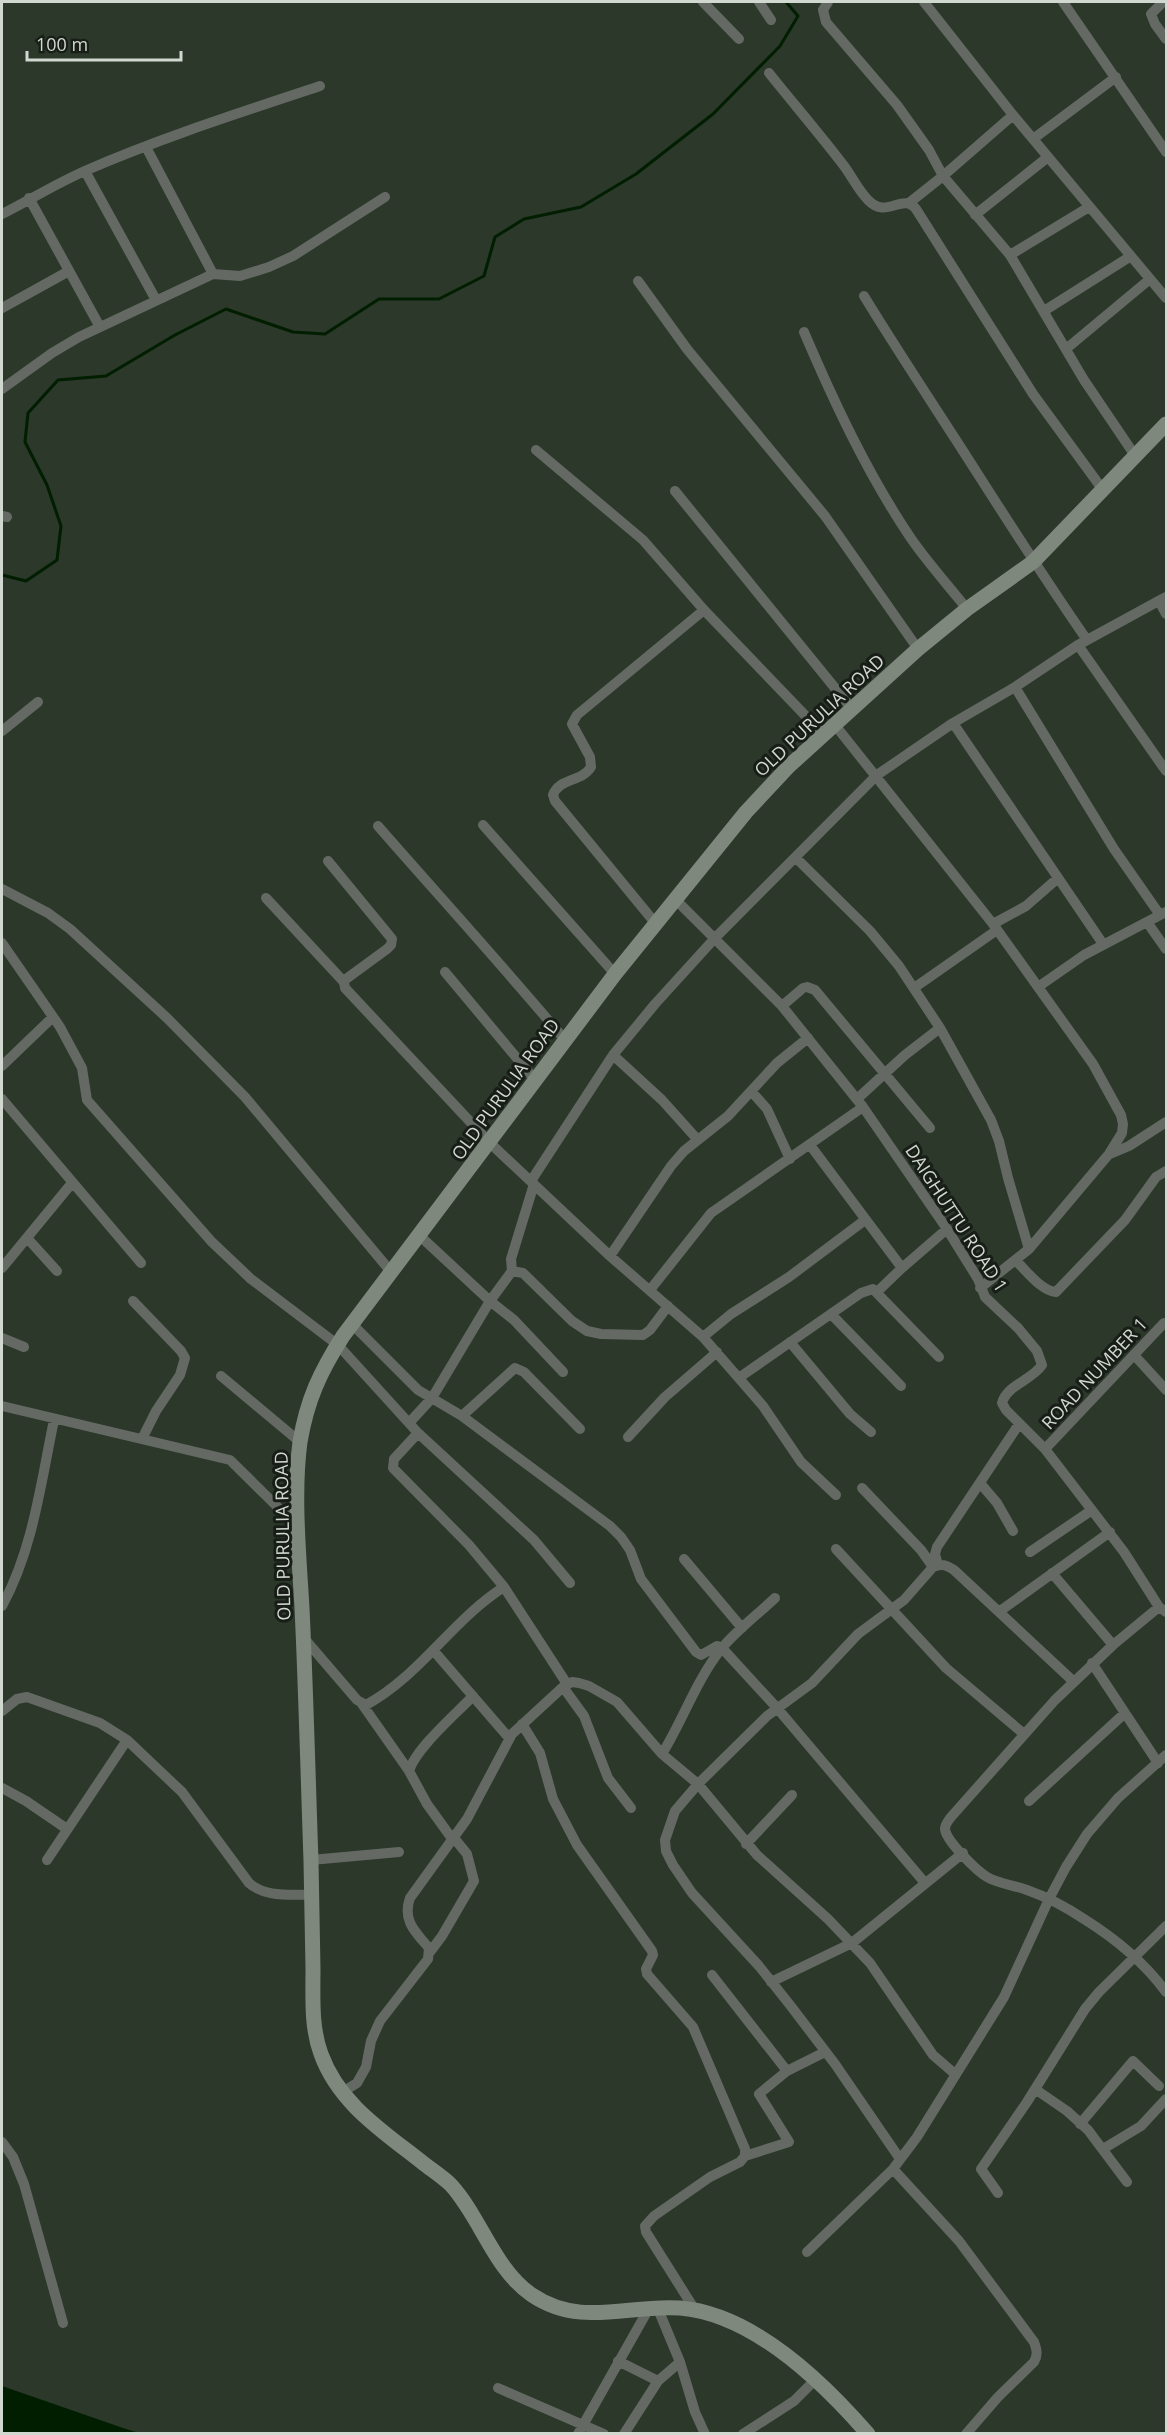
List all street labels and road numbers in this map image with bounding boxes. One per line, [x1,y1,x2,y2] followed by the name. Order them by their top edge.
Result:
[749,648,889,782] street label: OLD PURULIA ROAD
[446,1013,564,1165] street label: OLD PURULIA ROAD
[900,1140,1014,1296] street label: DAIGHUTTU ROAD 1
[1036,1312,1152,1434] street label: ROAD NUMBER 1
[269,1451,295,1621] street label: OLD PURULIA ROAD

